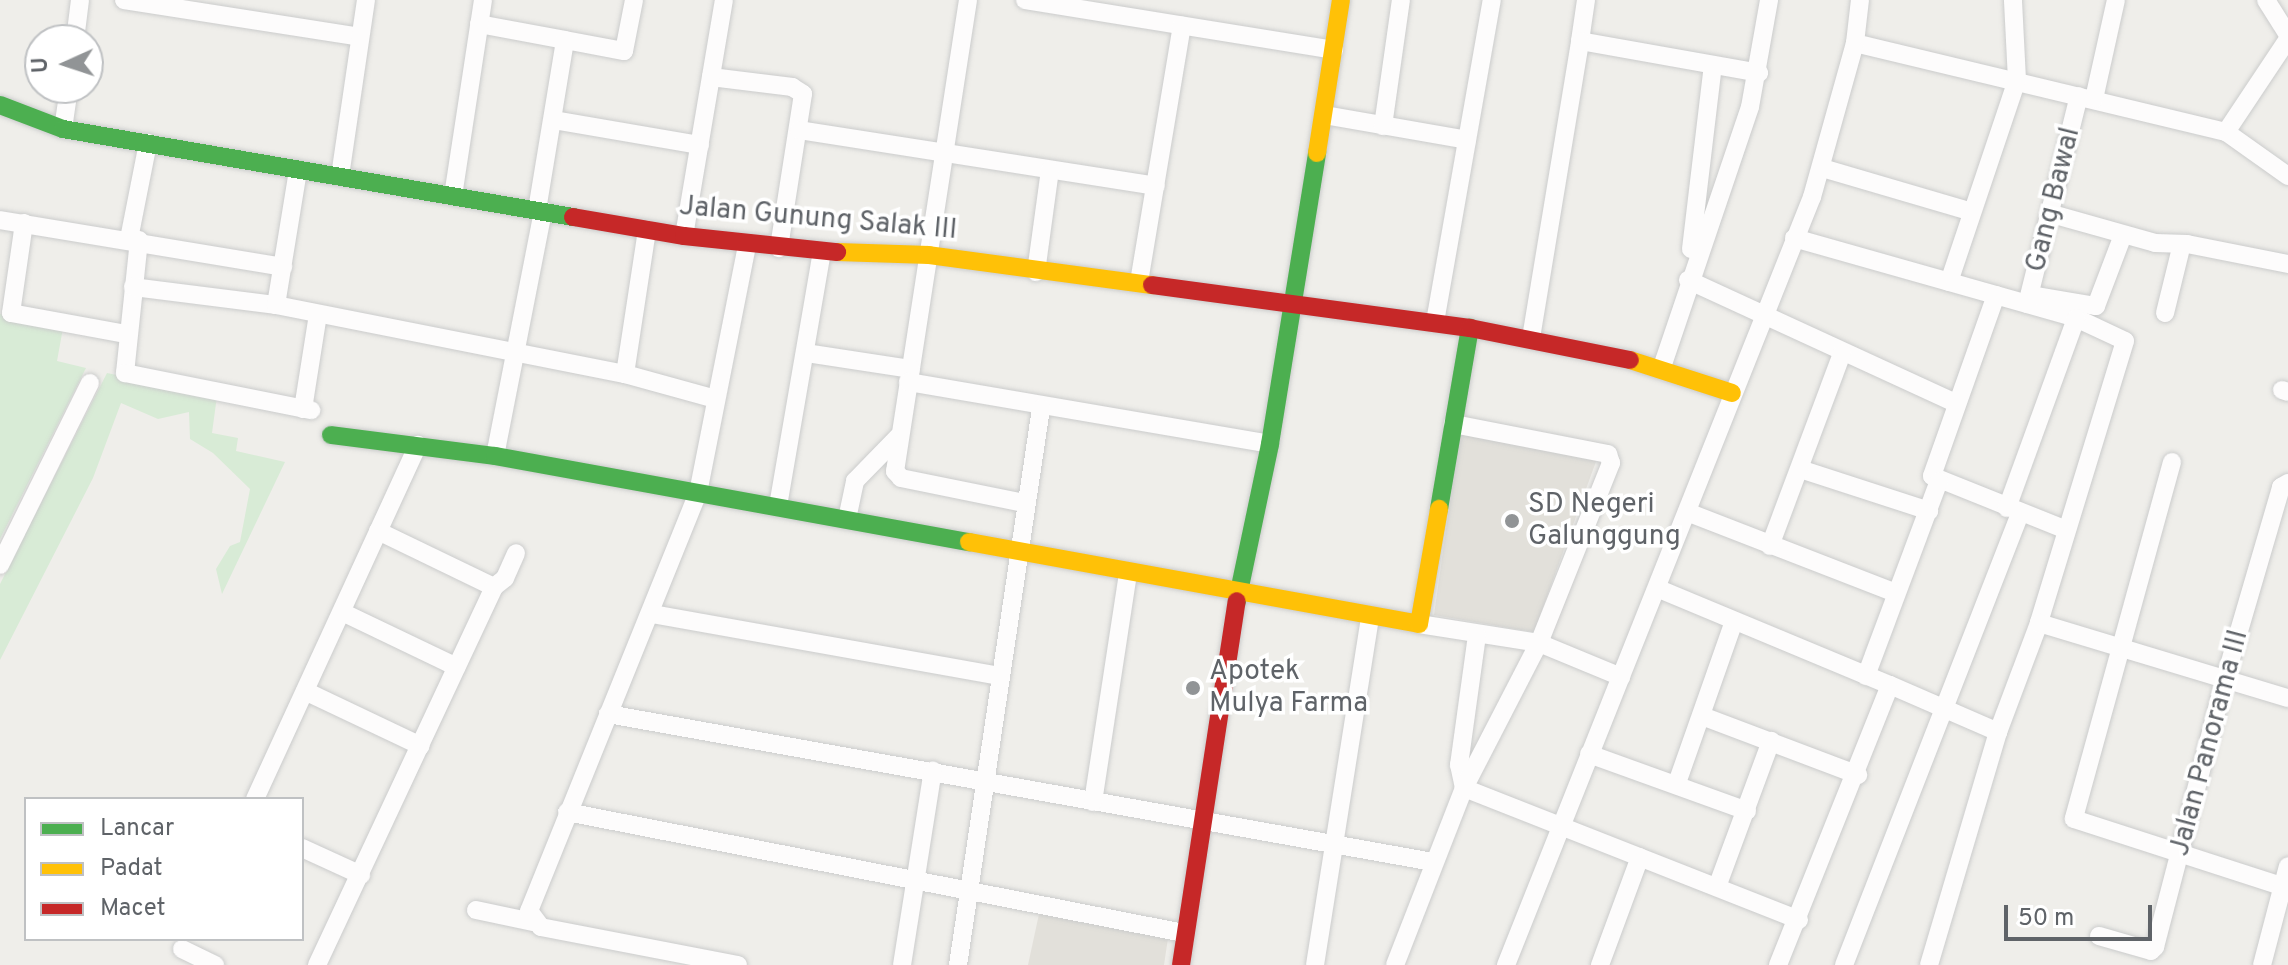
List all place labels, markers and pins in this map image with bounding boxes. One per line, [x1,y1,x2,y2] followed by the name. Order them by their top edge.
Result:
[1528,488,1681,554] place label: SD Negeri Galunggung
[1503,512,1521,530] marker: SD Negeri Galunggung
[1209,655,1368,721] place label: Apotek Mulya Farma
[1184,679,1202,697] marker: Apotek Mulya Farma

